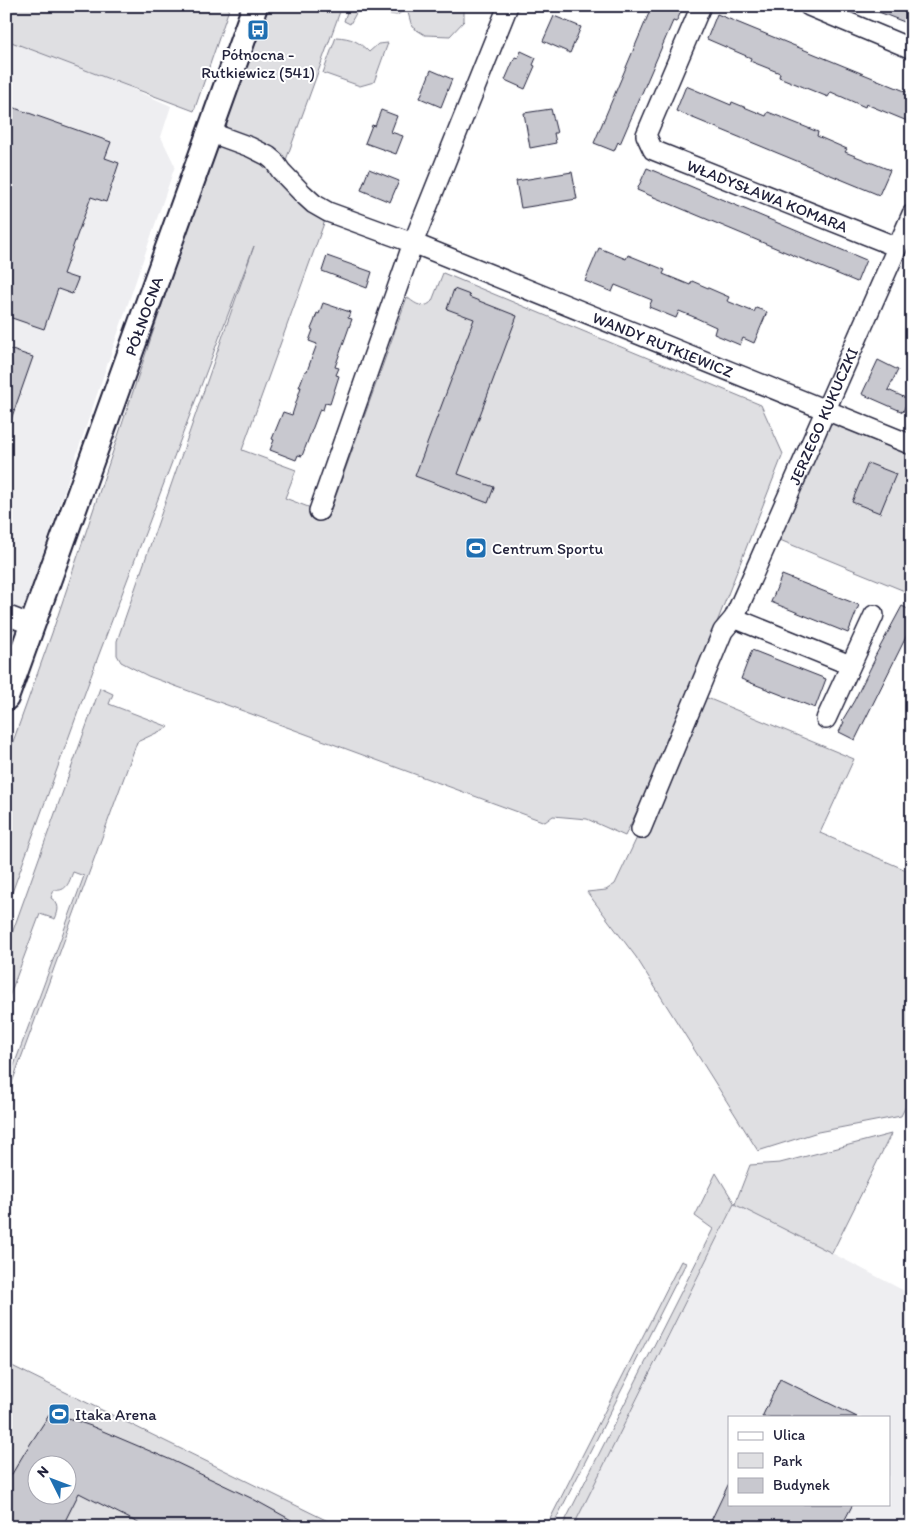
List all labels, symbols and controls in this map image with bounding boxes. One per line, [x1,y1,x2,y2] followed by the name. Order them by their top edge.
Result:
[246,18,270,42] bus stop icon: Północna - Rutkiewicz (541)
[201,45,315,82] place label: Północna - Rutkiewicz (541)
[684,155,850,236] street label: WŁADYSŁAWA KOMARA
[121,274,167,358] street label: PÓŁNOCNA
[590,308,736,382] street label: WANDY RUTKIEWICZ
[785,345,862,488] street label: JERZEGO KUKUCZKI
[464,536,488,560] sports icon: Centrum Sportu
[492,539,603,558] place label: Centrum Sportu
[47,1402,71,1426] sports icon: Itaka Arena
[75,1405,157,1424] place label: Itaka Arena
[728,1416,890,1506] legend
[773,1426,806,1444] text: Ulica
[773,1452,803,1470] text: Park
[28,1456,78,1506] north arrow
[33,1462,52,1481] text: N
[773,1476,830,1494] text: Budynek

